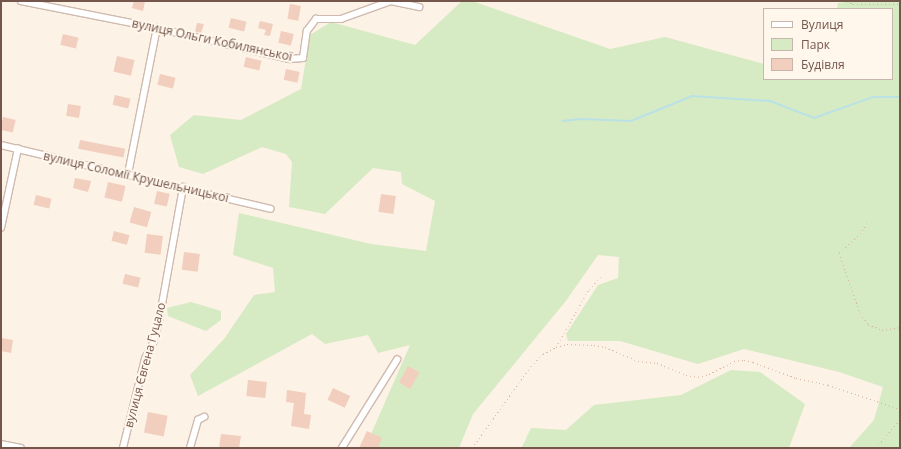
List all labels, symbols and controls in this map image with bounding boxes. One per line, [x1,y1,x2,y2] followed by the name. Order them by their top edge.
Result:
[763,8,893,80] legend
[131,16,293,64] street label: вулиця Ольги Кобилянської
[801,16,843,33] text: Вулиця
[801,36,830,53] text: Парк
[801,56,845,73] text: Будівля
[42,149,230,205] street label: вулиця Соломії Крушельницької
[121,301,169,429] street label: вулиця Євгена Гуцало

